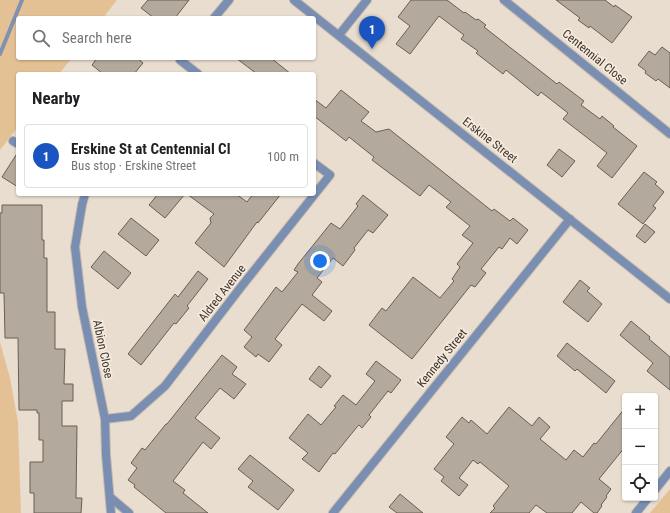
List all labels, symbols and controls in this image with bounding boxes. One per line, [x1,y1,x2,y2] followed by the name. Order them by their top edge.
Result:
[16,16,316,60] search box
[359,16,385,49] pin: 1
[560,26,631,88] street label: Centennial Close
[30,27,52,49] icon: search
[62,29,132,47] text: Search here
[32,88,80,108] text: Nearby
[460,114,520,166] street label: Erskine Street
[71,140,230,158] text: Erskine St at Centennial Cl
[43,149,49,164] text: 1
[267,149,299,164] text: 100 m
[71,158,196,173] text: Bus stop · Erskine Street
[310,251,330,271] your location
[196,262,249,324] street label: Aldred Avenue
[90,318,116,380] street label: Albion Close
[414,326,470,390] street label: Kennedy Street
[622,393,658,501] map controls
[622,393,658,429] button: +
[622,429,658,465] button: −
[622,465,658,501] button: locate

